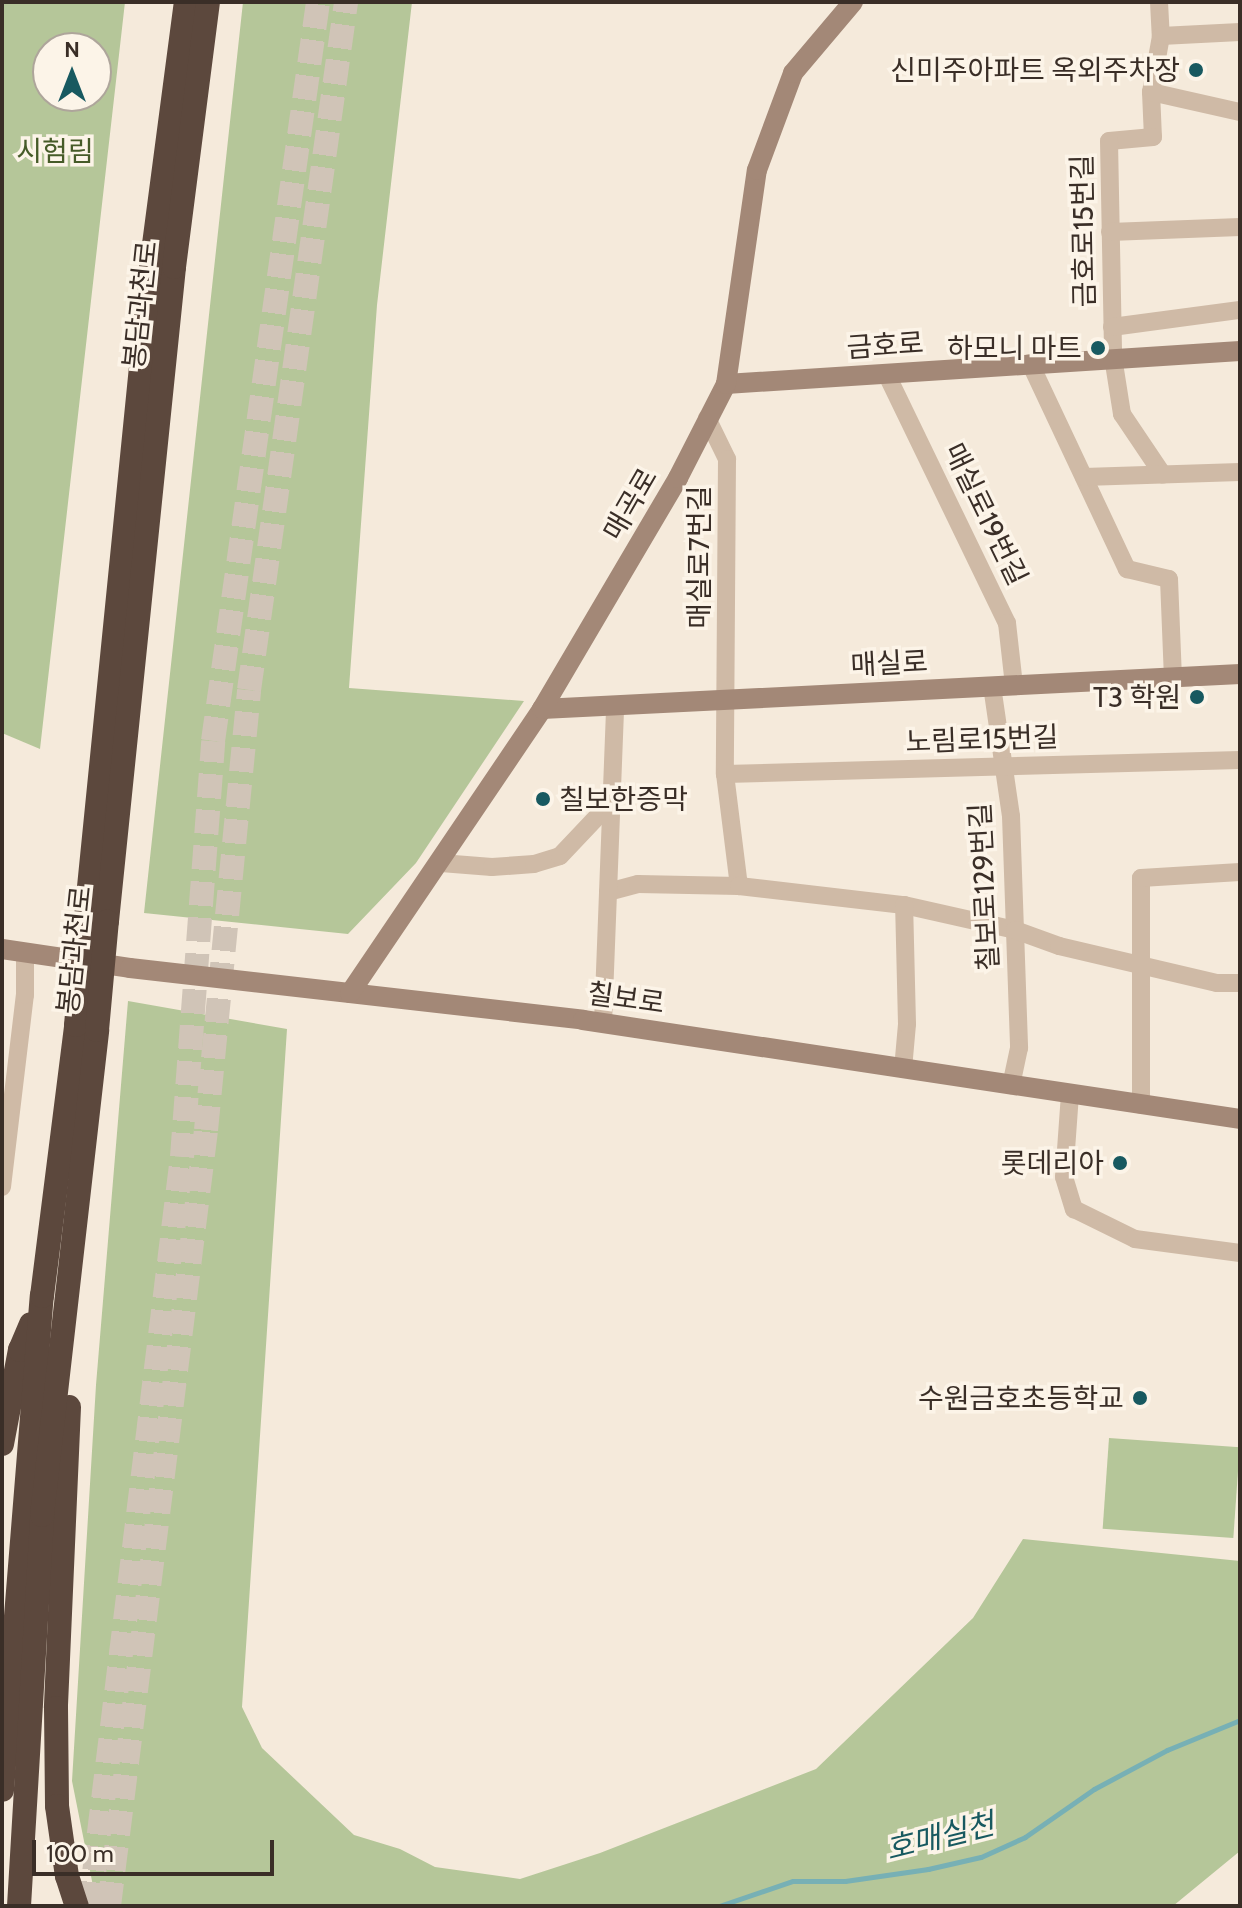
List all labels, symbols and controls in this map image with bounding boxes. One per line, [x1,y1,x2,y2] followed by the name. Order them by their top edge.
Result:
[32,32,112,112] north arrow
[64,36,80,63] text: N
[890,53,1180,87] place label: 신미주아파트 옥외주차장
[1187,61,1205,79] marker: 신미주아파트 옥외주차장
[16,134,94,168] park label: 시험림
[1065,154,1101,308] street label: 금호로15번길
[117,239,163,371] street label: 봉담과천로
[845,326,925,364] street label: 금호로
[947,331,1082,365] place label: 하모니 마트
[1089,339,1107,357] marker: 하모니 마트
[937,438,1035,590] street label: 매실로19번길
[596,462,664,546] street label: 매곡로
[682,486,716,628] street label: 매실로7번길
[850,644,928,682] street label: 매실로
[1093,680,1181,714] place label: T3 학원
[1188,688,1206,706] marker: T3 학원
[905,720,1059,758] street label: 노림로15번길
[559,782,688,816] place label: 칠보한증막
[534,790,552,808] marker: 칠보한증막
[963,802,1005,972] street label: 칠보로129번길
[51,884,97,1016] street label: 봉담과천로
[585,976,667,1020] street label: 칠보로
[1001,1146,1104,1180] place label: 롯데리아
[1111,1154,1129,1172] marker: 롯데리아
[918,1381,1124,1415] place label: 수원금호초등학교
[1131,1389,1149,1407] marker: 수원금호초등학교
[882,1806,998,1868] water label: 호매실천
[36,1824,278,1874] scale bar
[46,1839,114,1868] text: 100 m

